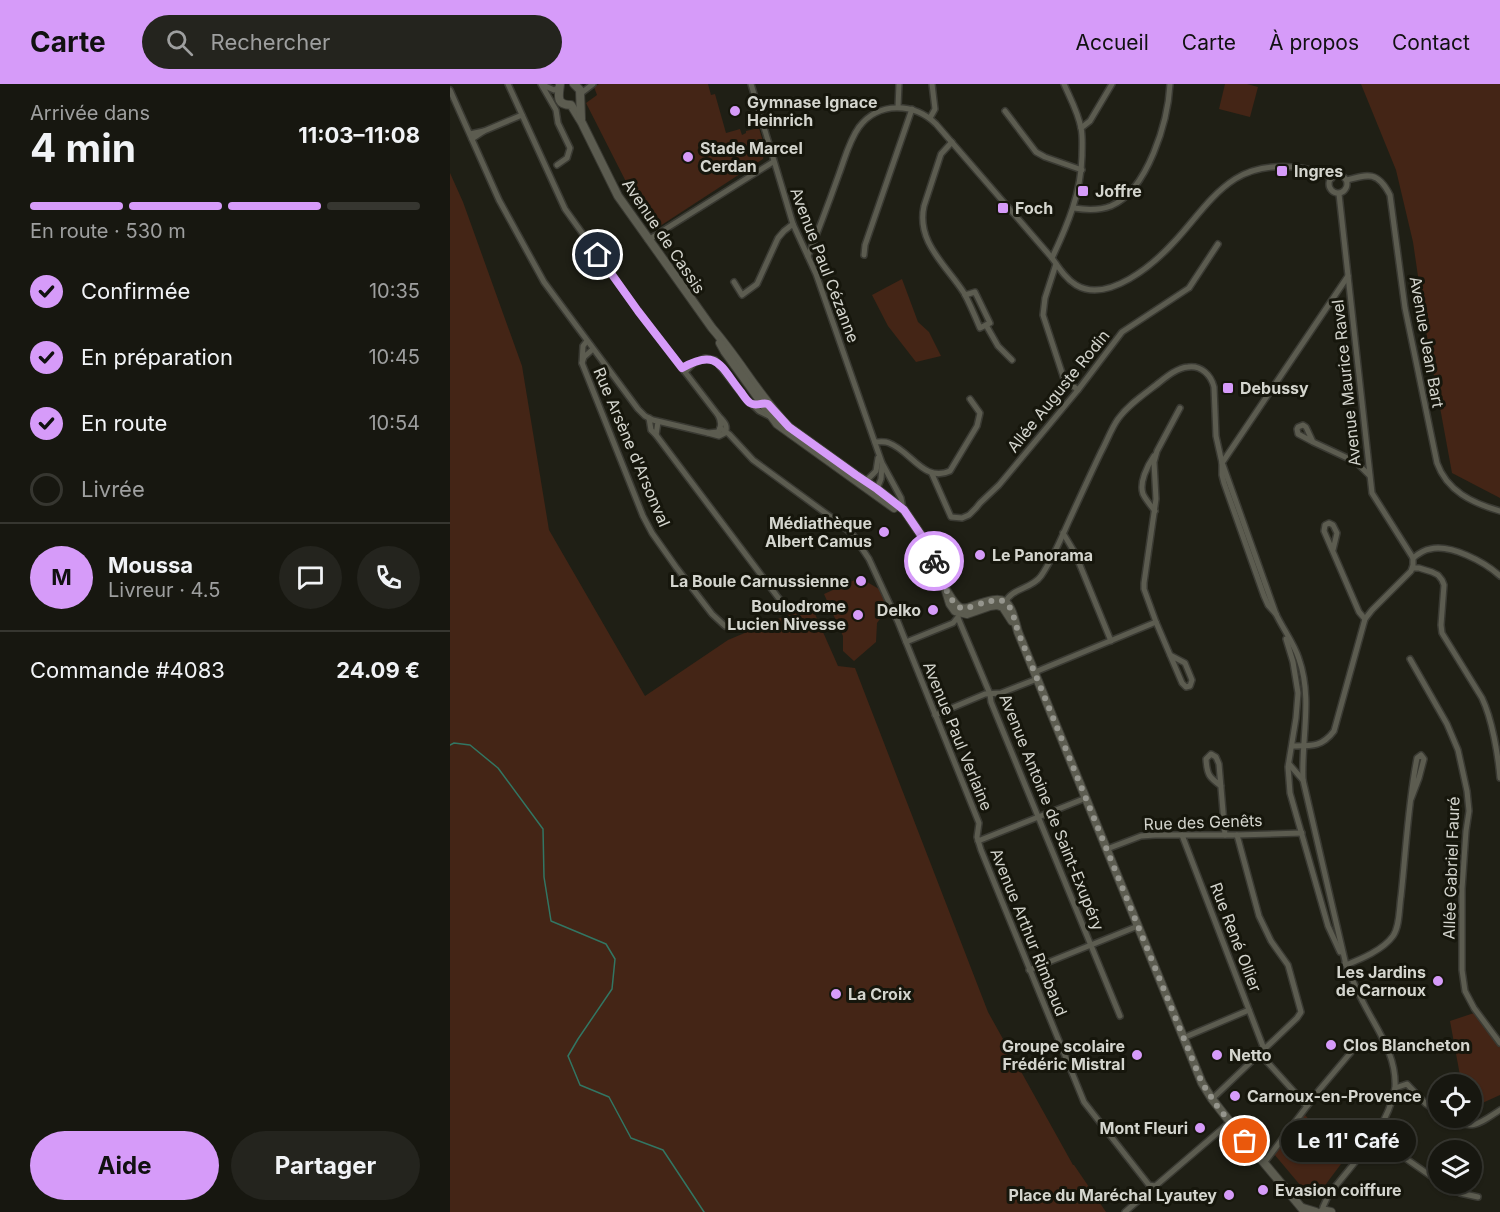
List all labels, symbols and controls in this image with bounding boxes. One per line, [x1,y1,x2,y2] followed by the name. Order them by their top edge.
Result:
[142,15,562,69] search box
[30,25,106,59] text: Carte
[163,26,196,59] icon: search
[211,29,330,55] text: Rechercher
[1075,30,1149,55] text: Accueil
[1182,30,1236,55] text: Carte
[1269,30,1359,55] text: À propos
[1392,30,1470,55] text: Contact
[747,92,878,130] place label: Gymnase Ignace Heinrich
[30,101,150,125] text: Arrivée dans
[728,104,742,118] marker: Gymnase Ignace Heinrich
[298,122,420,148] text: 11:03–11:08
[30,124,136,171] text: 4 min
[700,138,803,176] place label: Stade Marcel Cerdan
[681,150,695,164] marker: Stade Marcel Cerdan
[1294,161,1343,181] place label: Ingres
[1275,164,1289,178] marker: Ingres
[618,175,710,297] street label: Avenue de Cassis
[1095,181,1142,201] place label: Joffre
[1076,184,1090,198] marker: Joffre
[786,185,864,345] street label: Avenue Paul Cézanne
[1015,198,1053,218] place label: Foch
[996,201,1010,215] marker: Foch
[30,219,186,243] text: En route · 530 m
[572,229,623,280] pin
[581,238,614,271] icon: home
[30,275,63,308] icon: check
[1406,275,1448,409] street label: Avenue Jean Bart
[81,278,190,304] text: Confirmée
[369,279,420,303] text: 10:35
[1327,299,1365,467] street label: Avenue Maurice Ravel
[1002,326,1114,456] street label: Allée Auguste Rodin
[30,341,63,374] icon: check
[81,344,233,370] text: En préparation
[368,345,420,369] text: 10:45
[589,364,675,530] street label: Rue Arsène d'Arsonval
[1240,378,1309,398] place label: Debussy
[1221,381,1235,395] marker: Debussy
[30,407,63,440] icon: check
[81,410,167,436] text: En route
[368,411,420,435] text: 10:54
[81,476,145,502] text: Livrée
[765,513,872,551] place label: Médiathèque Albert Camus
[877,525,891,539] marker: Médiathèque Albert Camus
[904,531,964,591] courier
[918,545,951,578] icon: bike
[992,545,1093,565] place label: Le Panorama
[279,546,342,609] button: chat
[357,546,420,609] button: phone
[973,548,987,562] marker: Le Panorama
[108,552,193,578] text: Moussa
[51,564,72,590] text: M
[670,571,849,591] place label: La Boule Carnussienne
[854,574,868,588] marker: La Boule Carnussienne
[108,578,221,602] text: Livreur · 4.5
[727,596,846,634] place label: Boulodrome Lucien Nivesse
[877,600,921,620] place label: Delko
[926,603,940,617] marker: Delko
[851,608,865,622] marker: Boulodrome Lucien Nivesse
[30,657,225,683] text: Commande #4083
[336,657,420,683] text: 24.09 €
[919,658,997,814] street label: Avenue Paul Verlaine
[995,691,1109,933] street label: Avenue Antoine de Saint-Exupéry
[1439,796,1463,940] street label: Allée Gabriel Fauré
[1143,810,1263,834] street label: Rue des Genêts
[986,845,1072,1019] street label: Avenue Arthur Rimbaud
[1206,880,1266,994] street label: Rue René Ollier
[1336,962,1426,1000] place label: Les Jardins de Carnoux
[1431,974,1445,988] marker: Les Jardins de Carnoux
[848,984,912,1004] place label: La Croix
[829,987,843,1001] marker: La Croix
[1343,1035,1470,1055] place label: Clos Blancheton
[1002,1036,1125,1074] place label: Groupe scolaire Frédéric Mistral
[1324,1038,1338,1052] marker: Clos Blancheton
[1229,1045,1272,1065] place label: Netto
[1130,1048,1144,1062] marker: Groupe scolaire Frédéric Mistral
[1210,1048,1224,1062] marker: Netto
[1428,1074,1482,1194] map controls
[1428,1074,1482,1128] button: locate
[1247,1086,1422,1106] place label: Carnoux-en-Provence
[1228,1089,1242,1103] marker: Carnoux-en-Provence
[1219,1115,1270,1166] pin
[1099,1118,1188,1138] place label: Mont Fleuri
[1281,1120,1416,1162] callout: Le 11' Café
[1193,1121,1207,1135] marker: Mont Fleuri
[1228,1124,1261,1157] icon: bag
[1297,1129,1400,1153] text: Le 11' Café
[30,1131,219,1200] button: Aide
[231,1131,420,1200] button: Partager
[1428,1140,1482,1194] button: layers
[1275,1180,1402,1200] place label: Evasion coiffure
[1256,1183,1270,1197] marker: Evasion coiffure
[1009,1185,1217,1205] place label: Place du Maréchal Lyautey
[1222,1188,1236,1202] marker: Place du Maréchal Lyautey

